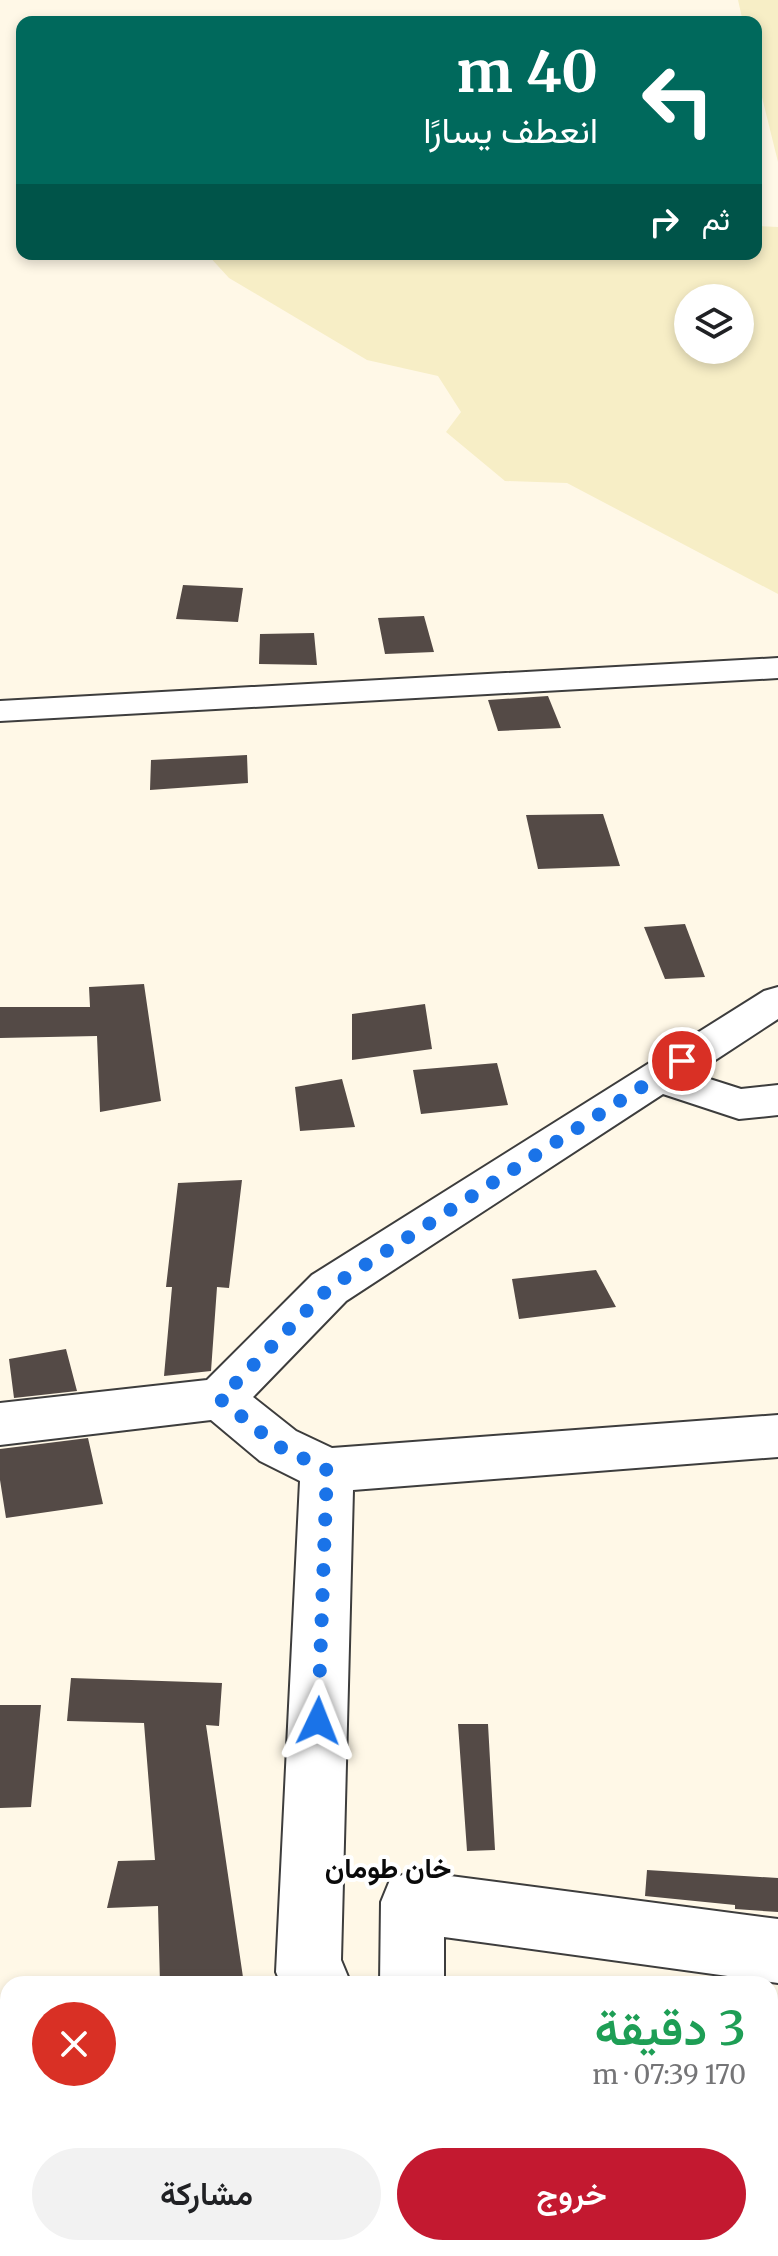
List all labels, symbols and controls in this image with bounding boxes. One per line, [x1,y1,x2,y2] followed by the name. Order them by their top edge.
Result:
[456,37,598,107] text: 40 m
[626,48,730,152] icon: left
[423,108,598,153] text: انعطف يسارًا
[642,200,686,244] icon: right
[702,200,730,238] text: ثم
[674,284,754,364] map controls
[674,284,754,364] button: layers
[648,1027,716,1095] pin
[660,1039,704,1083] icon: arrive
[276,1679,360,1763] position arrow
[325,1850,451,1886] district label: خان طومان
[594,1998,746,2058] text: 3 دقيقة
[32,2002,116,2086] button: close
[592,2058,746,2091] text: 170 m · 07:39
[32,2148,381,2240] button: مشاركة
[397,2148,746,2240] button: خروج

